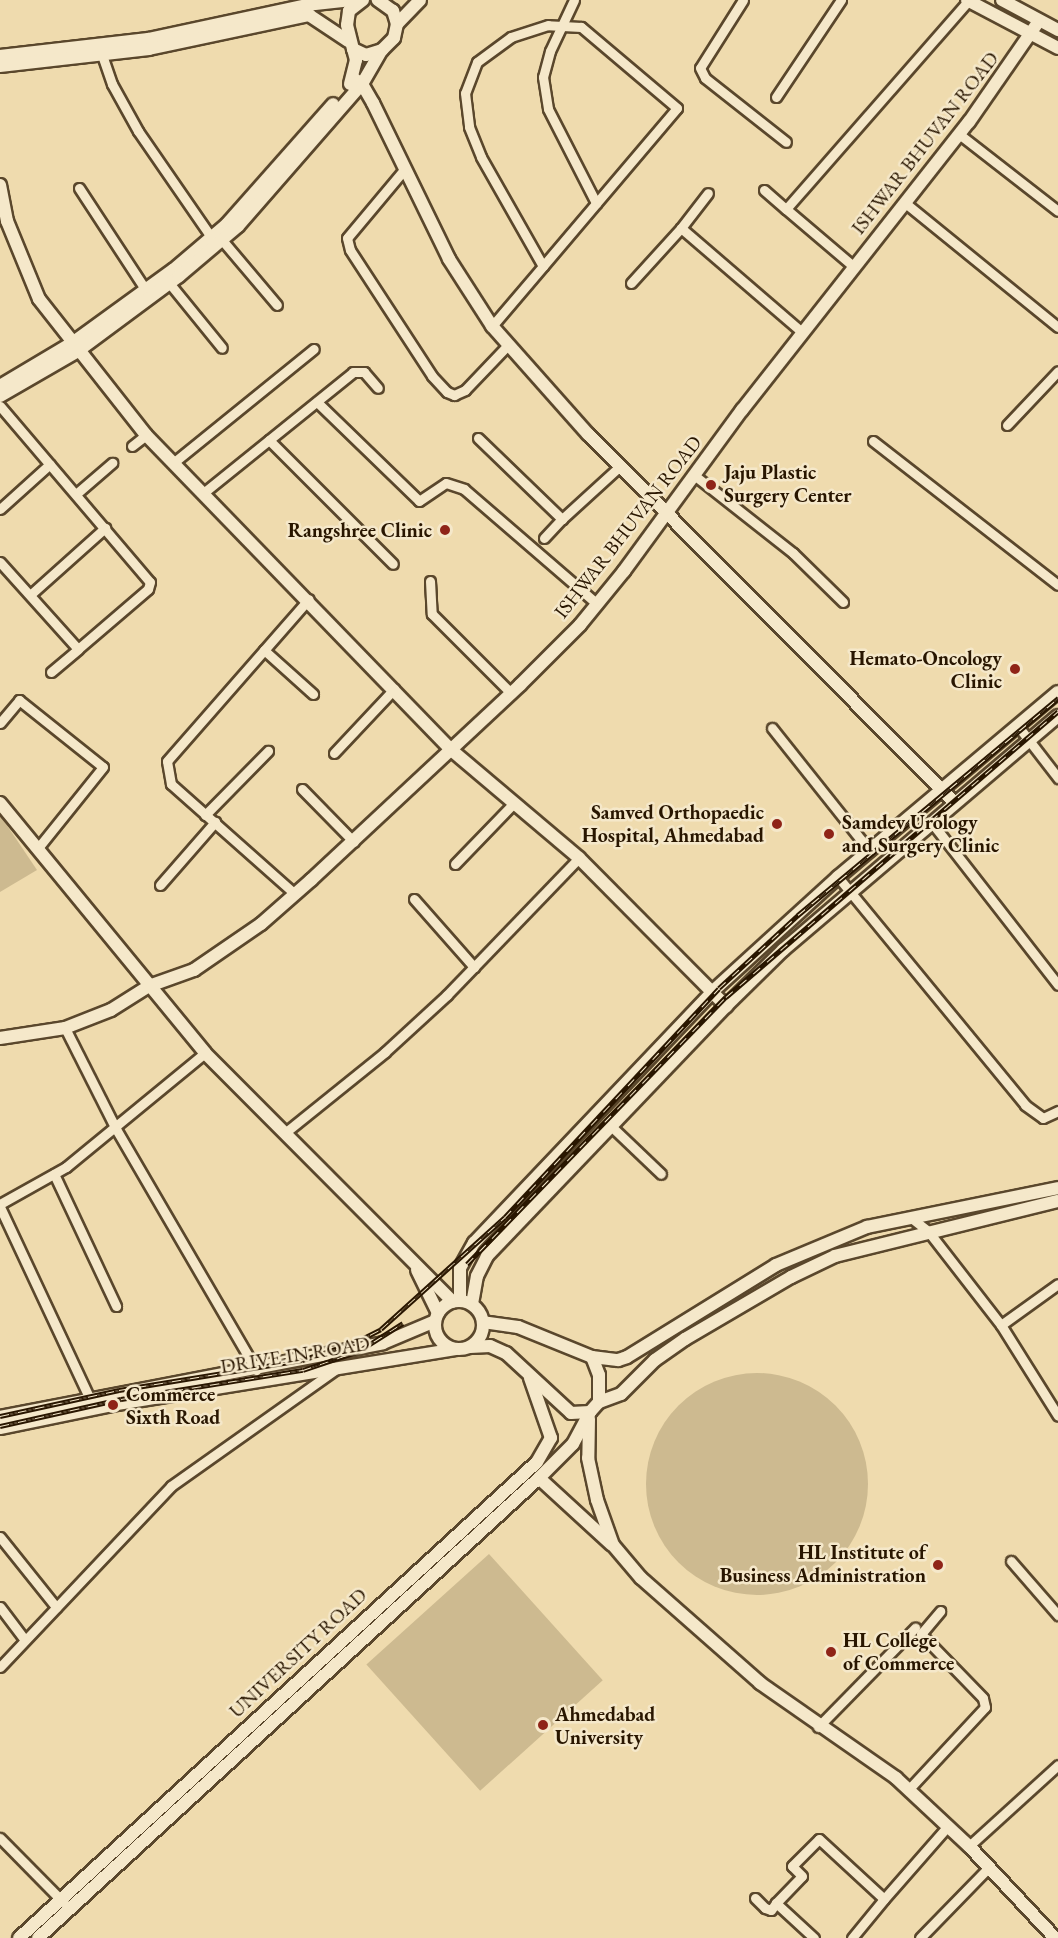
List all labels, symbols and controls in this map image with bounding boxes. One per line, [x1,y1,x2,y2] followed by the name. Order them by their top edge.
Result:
[846,47,1004,239] street label: ISHWAR BHUVAN ROAD
[549,431,707,623] street label: ISHWAR BHUVAN ROAD
[724,461,852,508] place label: Jaju Plastic Surgery Center
[702,476,720,494] marker: Jaju Plastic Surgery Center
[288,518,432,542] place label: Rangshree Clinic
[436,521,454,539] marker: Rangshree Clinic
[849,646,1002,693] place label: Hemato-Oncology Clinic
[1006,660,1024,678] marker: Hemato-Oncology Clinic
[582,801,764,848] place label: Samved Orthopaedic Hospital, Ahmedabad
[842,810,999,857] place label: Samdev Urology and Surgery Clinic
[768,815,786,833] marker: Samved Orthopaedic Hospital, Ahmedabad
[820,825,838,843] marker: Samdev Urology and Surgery Clinic
[219,1331,371,1379] street label: DRIVE-IN ROAD
[126,1382,220,1429] place label: Commerce Sixth Road
[104,1396,122,1414] marker: Commerce Sixth Road
[720,1541,926,1588] place label: HL Institute of Business Administration
[931,1558,945,1572] marker: HL Institute of Business Administration
[224,1583,372,1723] street label: UNIVERSITY ROAD
[843,1628,954,1675] place label: HL College of Commerce
[824,1645,838,1659] marker: HL College of Commerce
[555,1702,655,1749] place label: Ahmedabad University
[536,1718,550,1732] marker: Ahmedabad University

